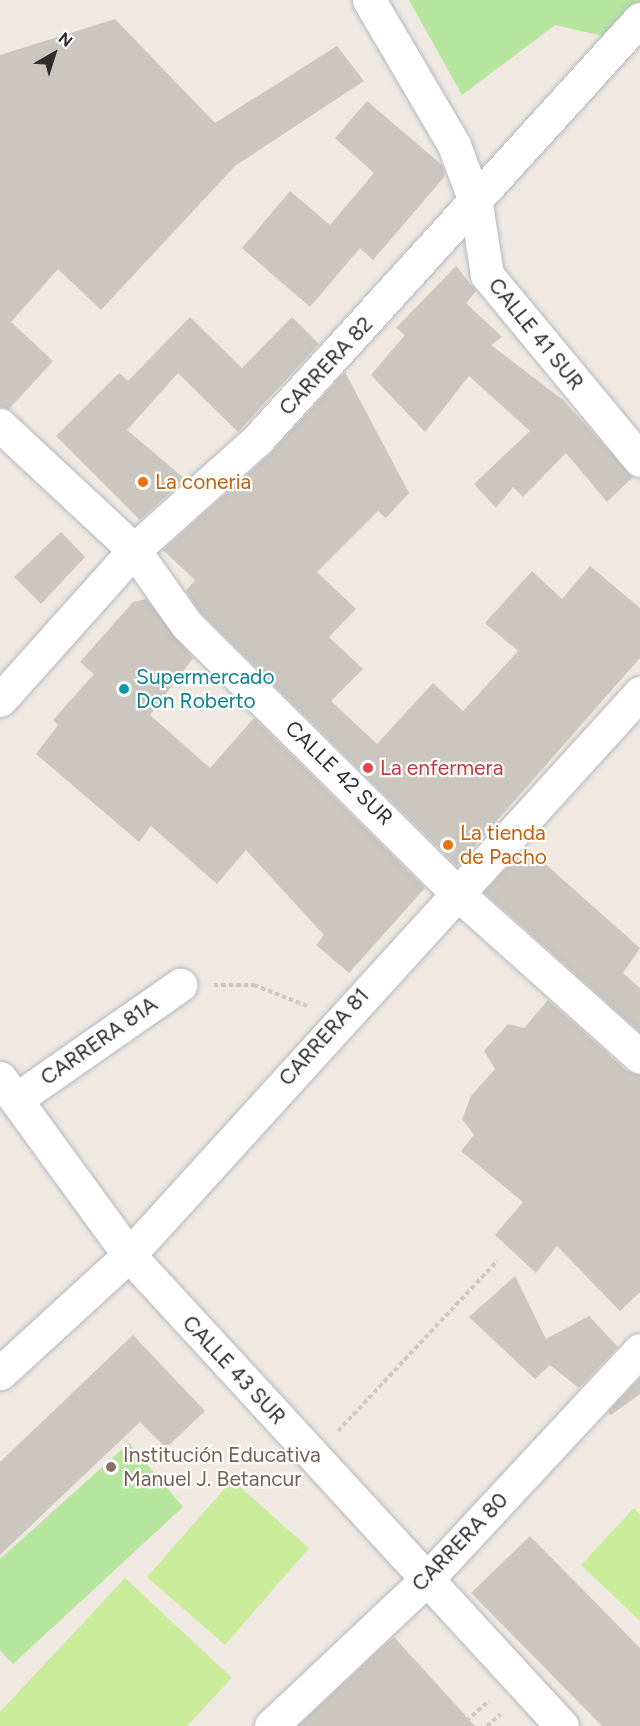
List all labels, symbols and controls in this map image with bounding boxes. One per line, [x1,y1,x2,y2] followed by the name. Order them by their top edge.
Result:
[24,24,84,84] north arrow
[55,28,76,51] text: N
[483,273,589,395] street label: CALLE 41 SUR
[274,312,378,420] street label: CARRERA 82
[155,469,251,495] place label: La coneria
[136,475,150,489] marker: La coneria
[136,664,275,714] place label: Supermercado Don Roberto
[117,682,131,696] marker: Supermercado Don Roberto
[280,715,398,831] street label: CALLE 42 SUR
[380,755,503,781] place label: La enfermera
[361,761,375,775] marker: La enfermera
[460,820,547,870] place label: La tienda de Pacho
[441,838,455,852] marker: La tienda de Pacho
[274,983,374,1091] street label: CARRERA 81
[36,992,162,1090] street label: CARRERA 81A
[177,1310,291,1430] street label: CALLE 43 SUR
[123,1442,321,1492] place label: Institución Educativa Manuel J. Betancur
[104,1460,118,1474] marker: Institución Educativa Manuel J. Betancur
[407,1488,513,1596] street label: CARRERA 80

